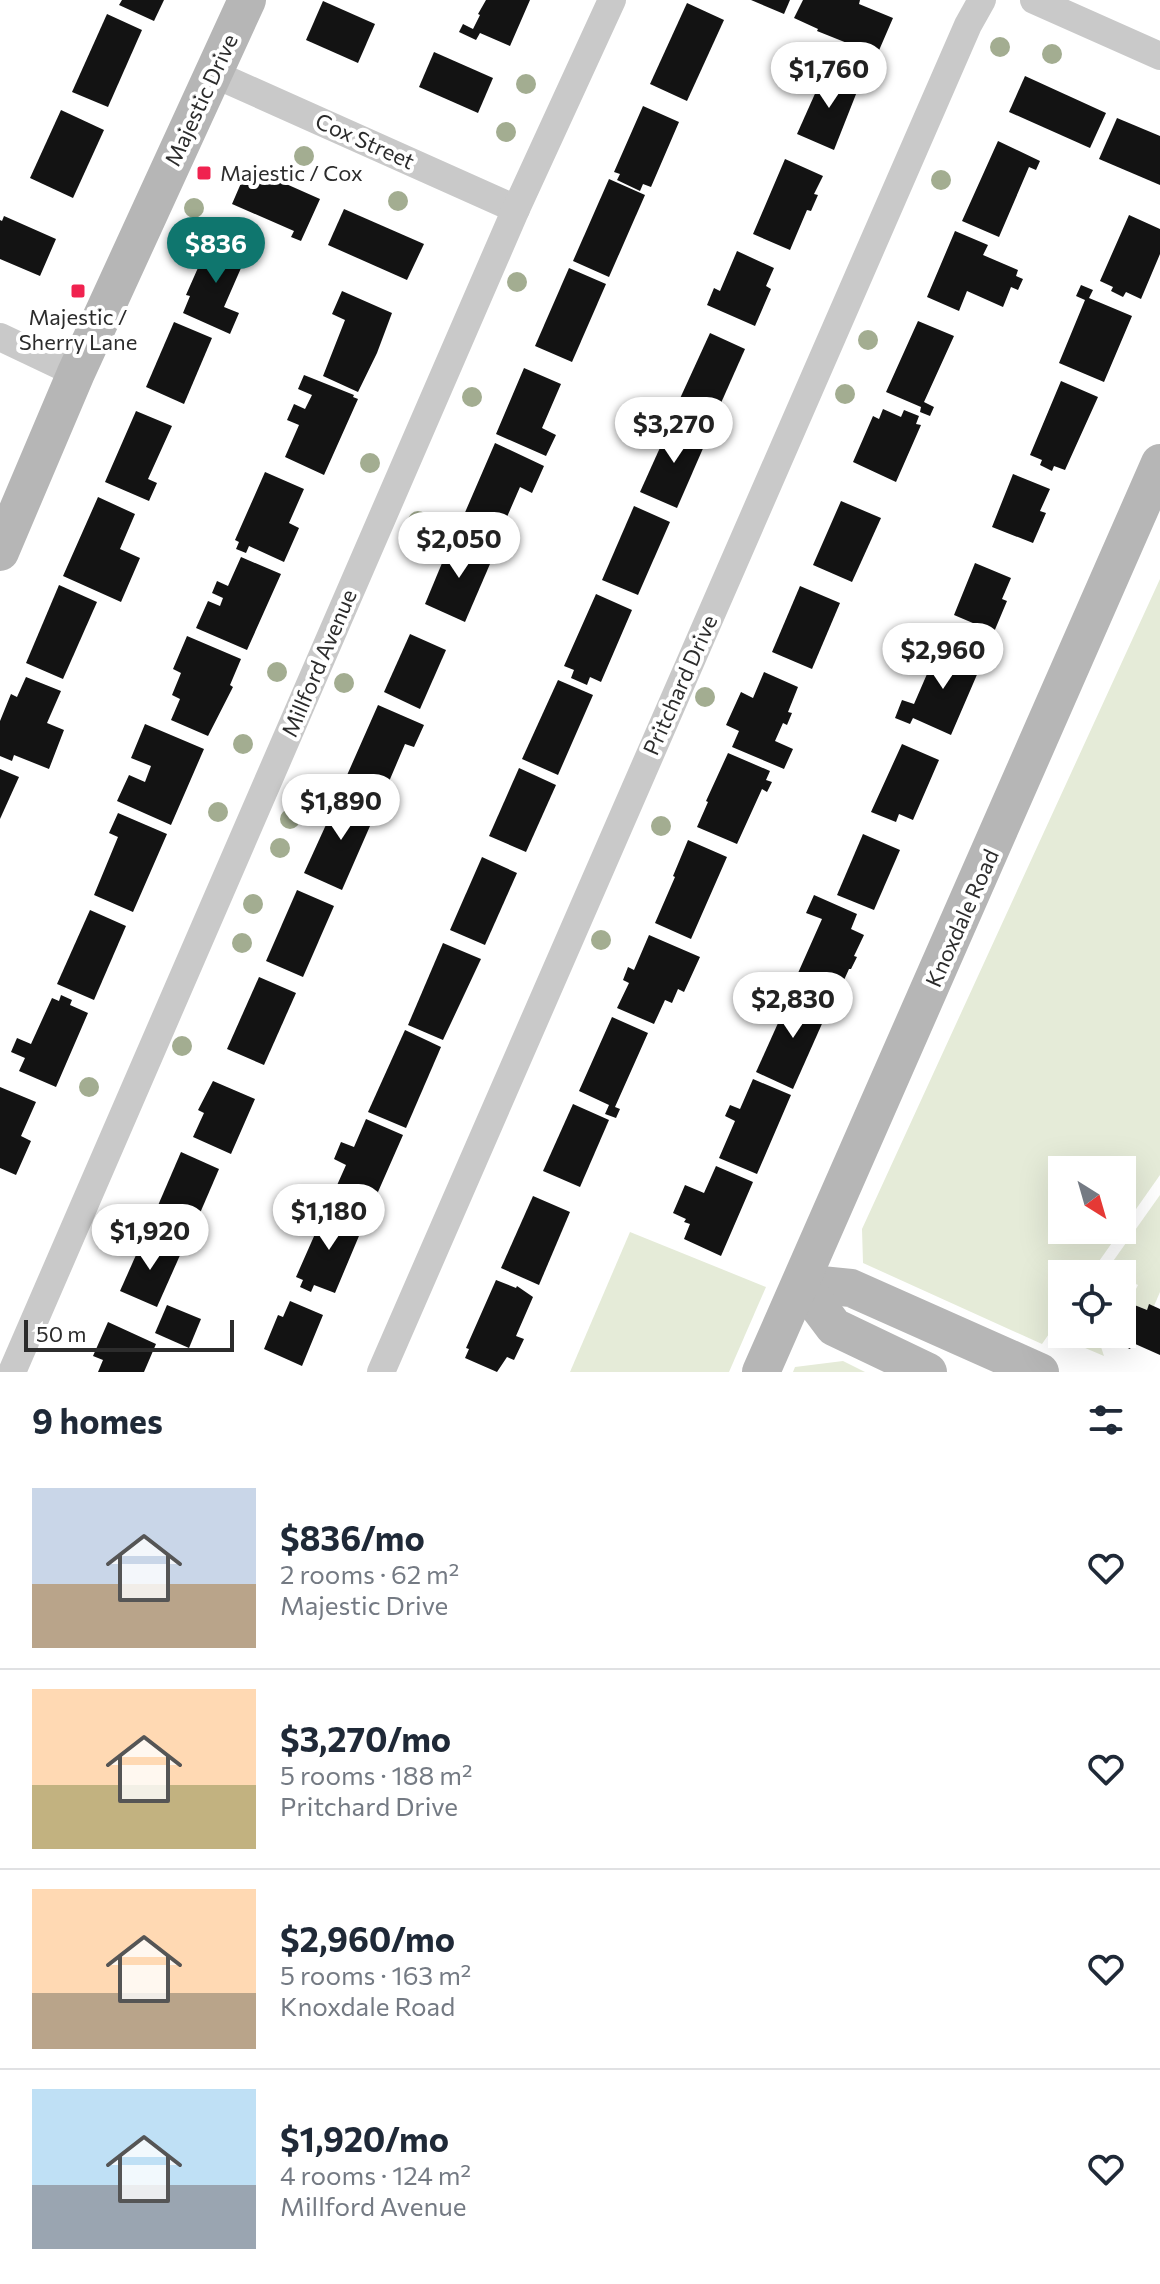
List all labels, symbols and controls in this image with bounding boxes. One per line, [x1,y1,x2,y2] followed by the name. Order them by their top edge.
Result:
[158,30,243,170] street label: Majestic Drive
[764,42,894,110] pin: $1,760
[789,52,869,83] text: $1,760
[311,107,419,174] street label: Cox Street
[220,159,363,186] place label: Majestic / Cox
[195,164,213,182] marker: Majestic / Cox
[169,217,263,285] pin: $836
[185,227,247,258] text: $836
[69,282,87,300] marker: Majestic / Sherry Lane
[19,303,137,355] place label: Majestic / Sherry Lane
[609,397,739,465] pin: $3,270
[633,407,715,438] text: $3,270
[394,512,524,580] pin: $2,050
[416,522,502,553] text: $2,050
[275,585,362,741] street label: Millford Avenue
[637,611,722,759] street label: Pritchard Drive
[878,623,1008,691] pin: $2,960
[900,633,986,664] text: $2,960
[276,774,406,842] pin: $1,890
[300,784,382,815] text: $1,890
[919,845,1004,991] street label: Knoxdale Road
[728,972,858,1040] pin: $2,830
[751,982,835,1013] text: $2,830
[1048,1156,1136,1244] north arrow
[1048,1156,1136,1348] map controls
[264,1184,394,1252] pin: $1,180
[291,1194,367,1225] text: $1,180
[85,1204,215,1272] pin: $1,920
[110,1214,190,1245] text: $1,920
[1048,1260,1136,1348] button: locate
[24,1316,234,1352] scale bar
[36,1320,86,1347] text: 50 m
[1084,1398,1128,1442] icon: filters
[32,1399,163,1441] text: 9 homes
[280,1516,425,1558] text: $836/mo
[96,1520,192,1616] icon: home
[1084,1546,1128,1590] icon: heart
[280,1558,459,1589] text: 2 rooms · 62 m²
[280,1589,448,1620] text: Majestic Drive
[280,1717,451,1759] text: $3,270/mo
[96,1721,192,1817] icon: home
[1084,1747,1128,1791] icon: heart
[280,1759,472,1790] text: 5 rooms · 188 m²
[280,1790,458,1821] text: Pritchard Drive
[280,1917,455,1959] text: $2,960/mo
[96,1921,192,2017] icon: home
[1084,1947,1128,1991] icon: heart
[280,1959,471,1990] text: 5 rooms · 163 m²
[280,1990,455,2021] text: Knoxdale Road
[280,2117,449,2159] text: $1,920/mo
[96,2121,192,2217] icon: home
[1084,2147,1128,2191] icon: heart
[280,2159,471,2190] text: 4 rooms · 124 m²
[280,2190,467,2221] text: Millford Avenue

